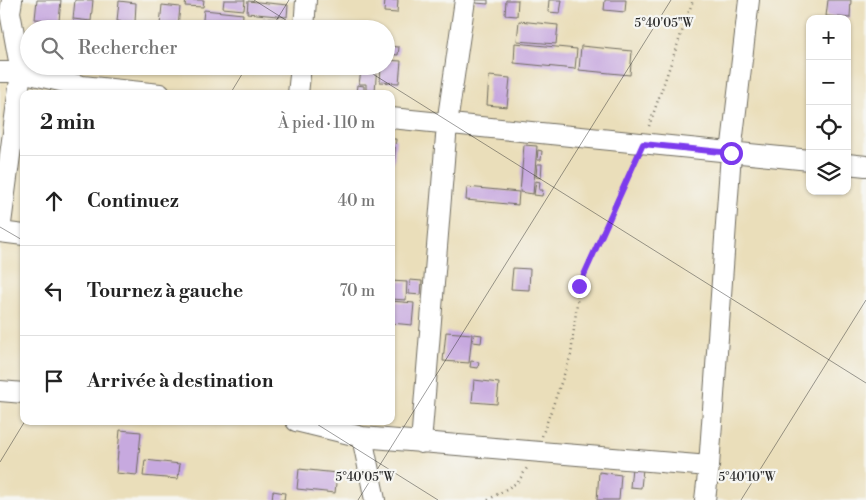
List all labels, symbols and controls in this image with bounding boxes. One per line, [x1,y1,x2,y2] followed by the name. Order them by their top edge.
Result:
[806,15,851,195] map controls
[806,15,851,60] button: +
[635,16,695,31] text: 5°40'05"W
[20,20,395,75] search box
[38,34,66,62] icon: search
[78,36,177,60] text: Rechercher
[806,60,851,105] button: −
[806,105,851,150] button: locate
[40,110,95,136] text: 2 min
[278,113,375,133] text: À pied · 110 m
[720,142,743,165] route start
[806,150,851,195] button: layers
[40,187,68,215] icon: ahead
[87,189,179,213] text: Continuez
[338,191,375,211] text: 40 m
[568,275,591,298] route end
[40,277,68,305] icon: left
[87,279,243,303] text: Tournez à gauche
[339,281,375,301] text: 70 m
[40,367,68,395] icon: arrive
[87,369,273,393] text: Arrivée à destination
[336,470,396,485] text: 5°40'05"W
[718,470,777,485] text: 5°40'10"W

